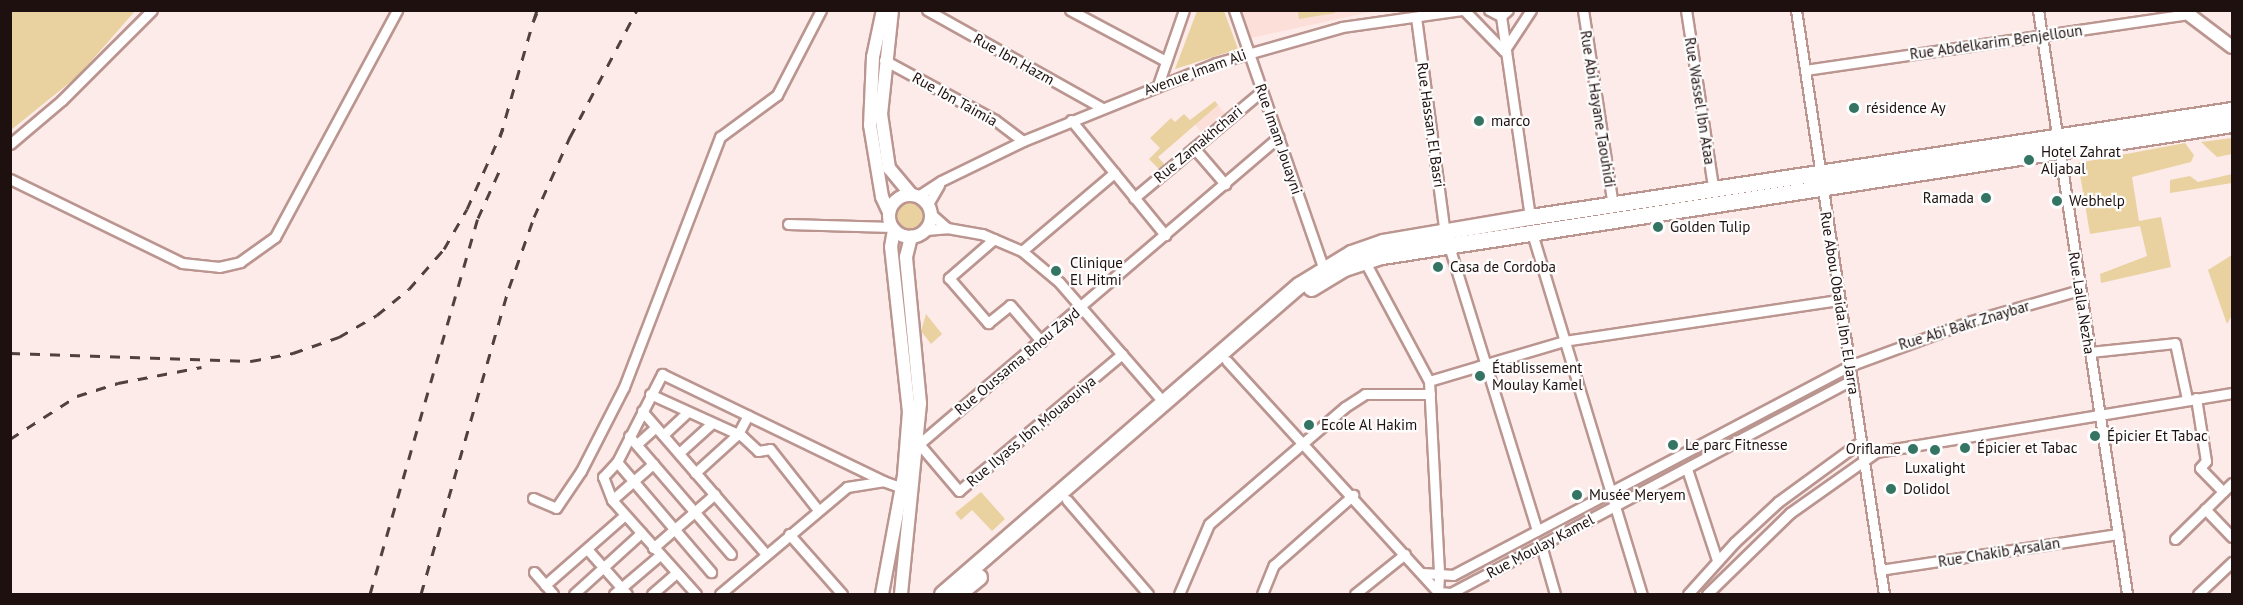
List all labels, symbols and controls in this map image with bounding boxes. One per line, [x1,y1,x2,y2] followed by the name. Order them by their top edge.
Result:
[1908,21,2084,63] street label: Rue Abdelkarim Benjelloun
[970,29,1058,89] street label: Rue Ibn Hazm
[1577,29,1619,189] street label: Rue Abi Hayane Taouhidi
[1681,36,1719,166] street label: Rue Wassel Ibn Ataa
[1141,45,1249,99] street label: Avenue Imam Ali
[1413,61,1449,189] street label: Rue Hassan El Basri
[909,68,1001,130] street label: Rue Ibn Taimia
[1252,81,1306,197] street label: Rue Imam Jouayni
[1866,99,1946,117] place label: résidence Ay
[1847,101,1861,115] marker: résidence Ay
[1150,102,1246,186] street label: Rue Zamakhchari
[1491,112,1530,130] place label: marco
[1472,114,1486,128] marker: marco
[2041,142,2121,177] place label: Hotel Zahrat Aljabal
[2022,153,2036,167] marker: Hotel Zahrat Aljabal
[1923,189,1974,207] place label: Ramada
[1979,191,1993,205] marker: Ramada
[2069,192,2125,210] place label: Webhelp
[2050,194,2064,208] marker: Webhelp
[1817,210,1863,396] street label: Rue Abou Obaida Ibn El Jarra
[1670,218,1751,236] place label: Golden Tulip
[1651,220,1665,234] marker: Golden Tulip
[2065,250,2099,356] street label: Rue Lalla Nezha
[1070,253,1123,288] place label: Clinique El Hitmi
[1450,258,1556,276] place label: Casa de Cordoba
[1431,260,1445,274] marker: Casa de Cordoba
[1047,262,1065,280] marker: Clinique El Hitmi
[1896,296,2032,354] street label: Rue Abi Bakr Znaybar
[951,303,1083,419] street label: Rue Oussama Bnou Zayd
[1492,358,1583,393] place label: Établissement Moulay Kamel
[1473,369,1487,383] marker: Établissement Moulay Kamel
[963,372,1099,490] street label: Rue Ilyass Ibn Mouaouiya
[1321,416,1418,434] place label: Ecole Al Hakim
[1302,418,1316,432] marker: Ecole Al Hakim
[2107,427,2208,445] place label: Épicier Et Tabac
[2088,429,2102,443] marker: Épicier Et Tabac
[1685,436,1788,454] place label: Le parc Fitnesse
[1666,438,1680,452] marker: Le parc Fitnesse
[1977,439,2078,457] place label: Épicier et Tabac
[1846,440,1901,458] place label: Oriflame
[1958,441,1972,455] marker: Épicier et Tabac
[1906,442,1920,456] marker: Oriflame
[1928,443,1942,457] marker: Luxalight
[1905,459,1965,477] place label: Luxalight
[1903,480,1950,498] place label: Dolidol
[1884,482,1898,496] marker: Dolidol
[1589,486,1686,504] place label: Musée Meryem
[1570,488,1584,502] marker: Musée Meryem
[1483,510,1597,582] street label: Rue Moulay Kamel
[1937,533,2061,571] street label: Rue Chakib Arsalan

